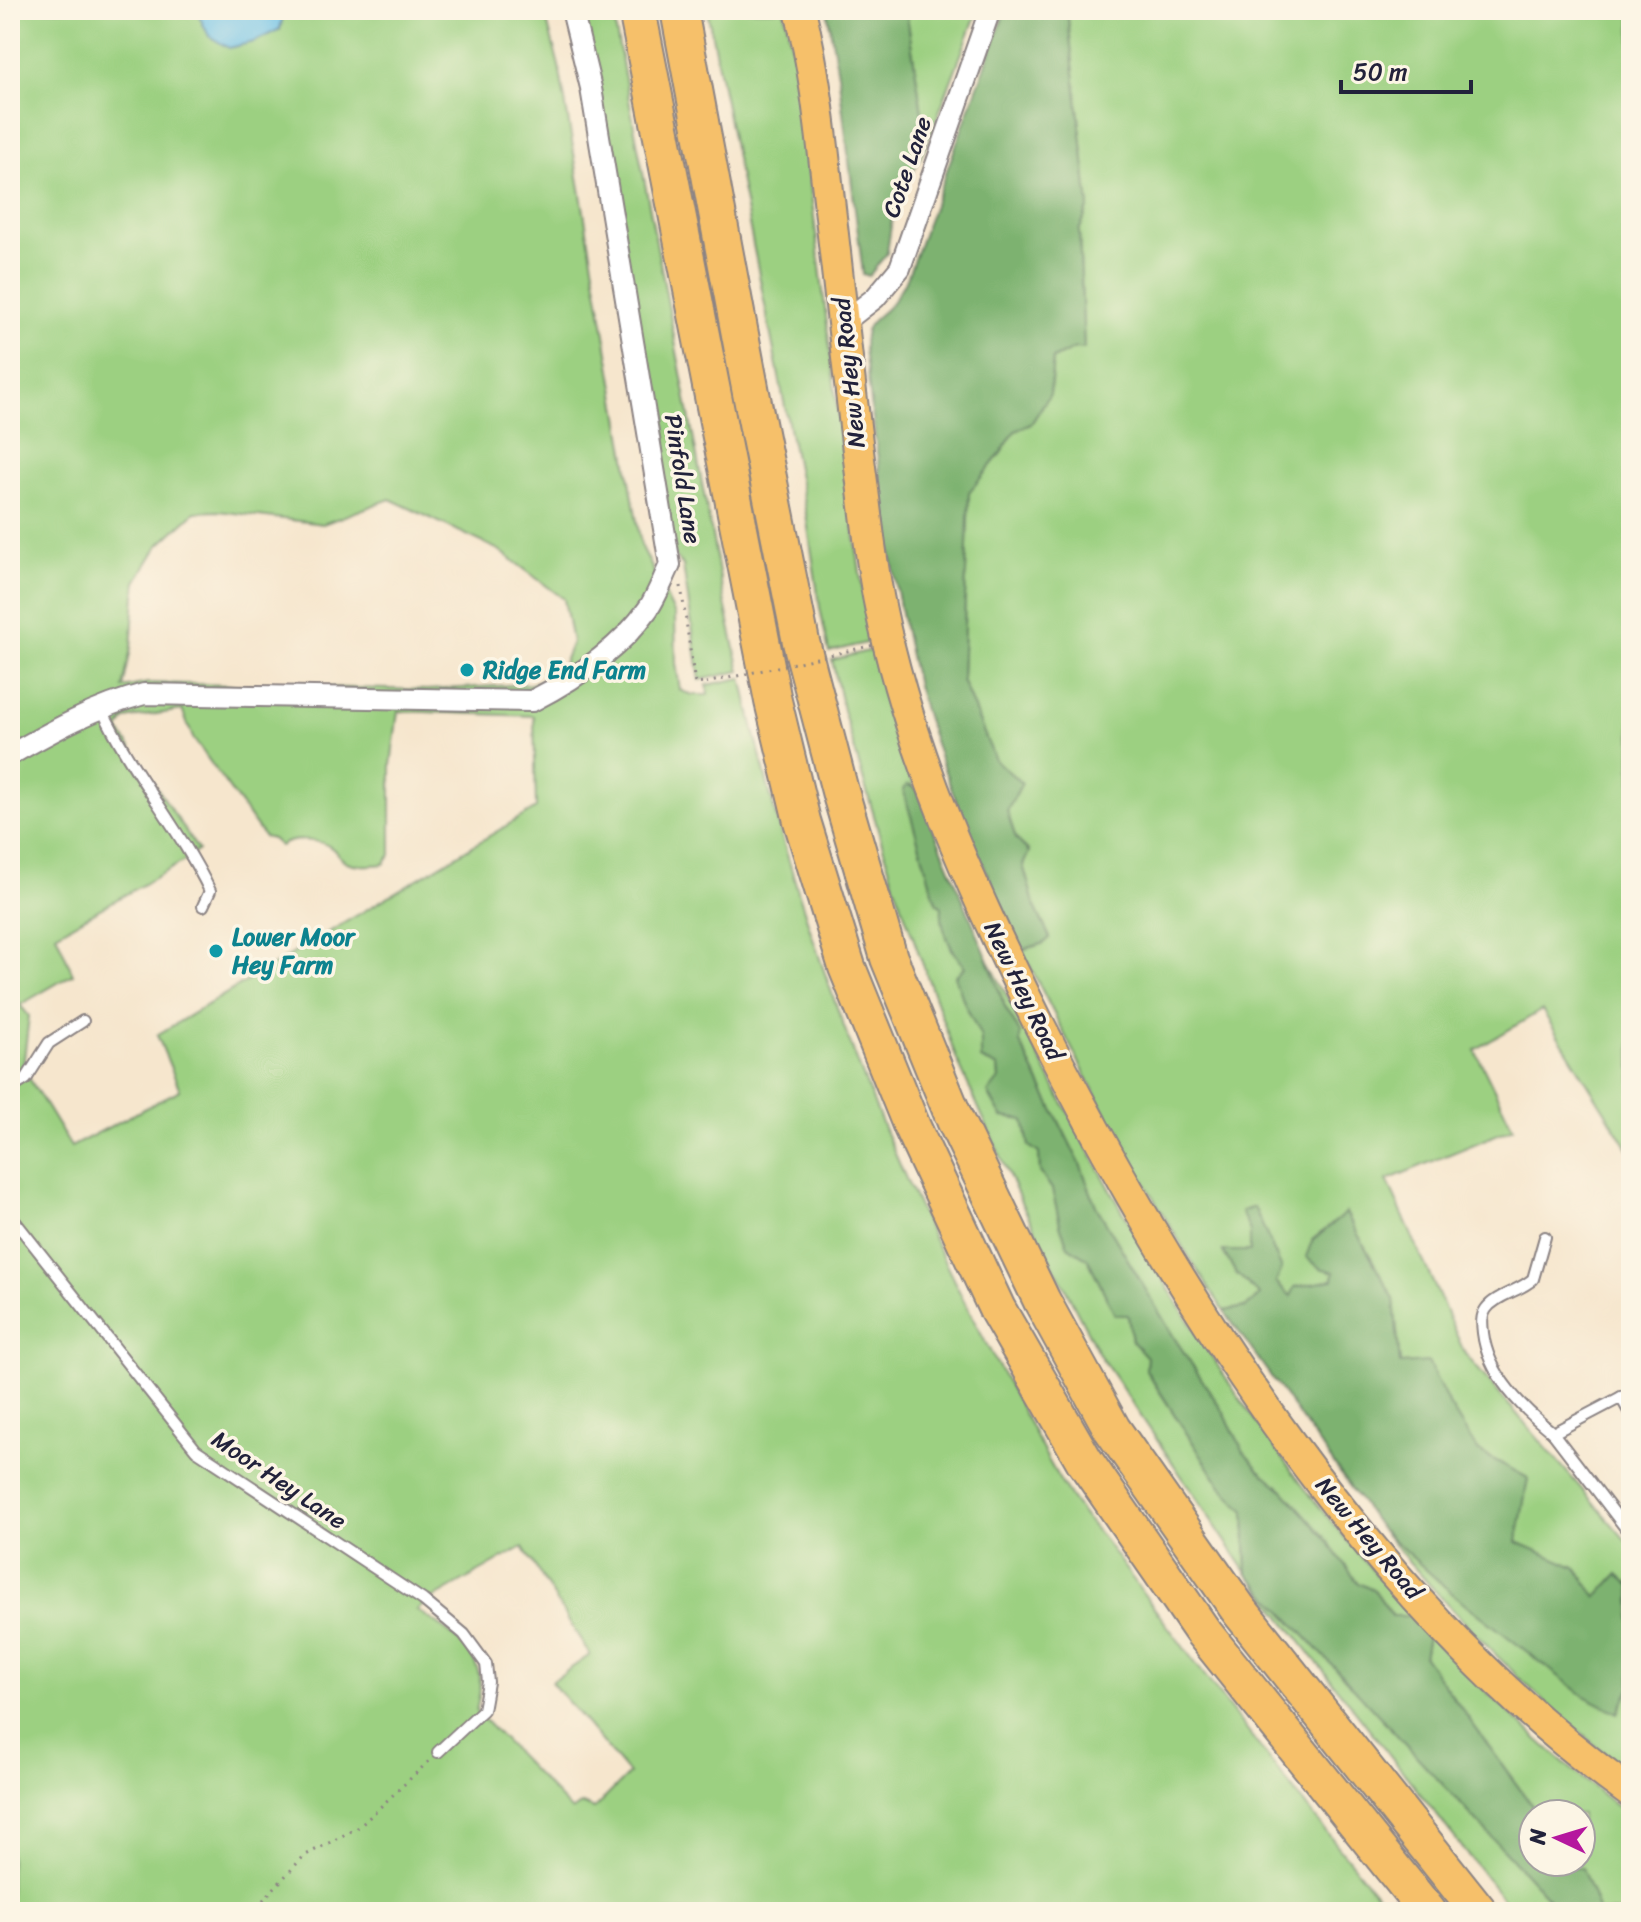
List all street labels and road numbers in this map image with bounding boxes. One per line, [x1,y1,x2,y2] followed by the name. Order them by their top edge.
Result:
[870,111,944,223] street label: Cote Lane
[820,295,878,450] street label: New Hey Road
[652,411,714,547] street label: Pinfold Lane
[972,914,1076,1069] street label: New Hey Road
[203,1419,355,1541] street label: Moor Hey Lane
[1304,1467,1434,1610] street label: New Hey Road

